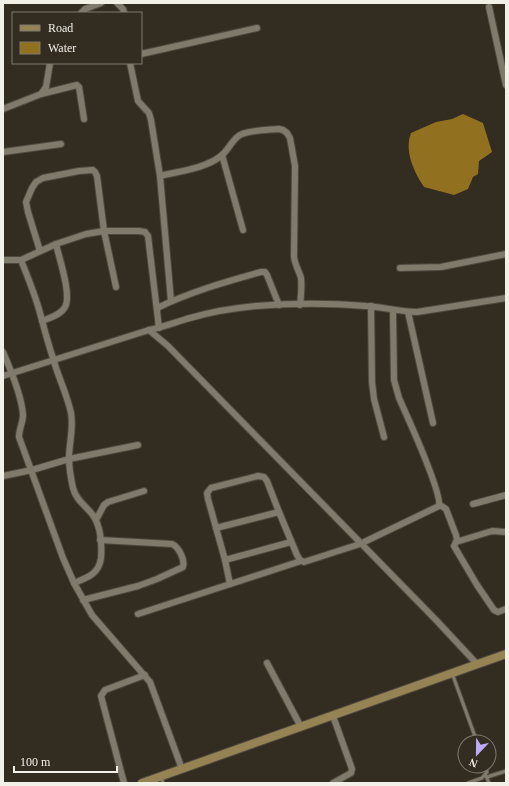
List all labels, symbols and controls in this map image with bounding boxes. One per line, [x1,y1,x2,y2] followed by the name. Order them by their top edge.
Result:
[12,12,142,64] legend
[48,21,73,35] text: Road
[48,41,76,55] text: Water
[457,734,497,774] north arrow
[14,748,117,774] scale bar
[20,755,51,769] text: 100 m
[467,756,479,770] text: N

